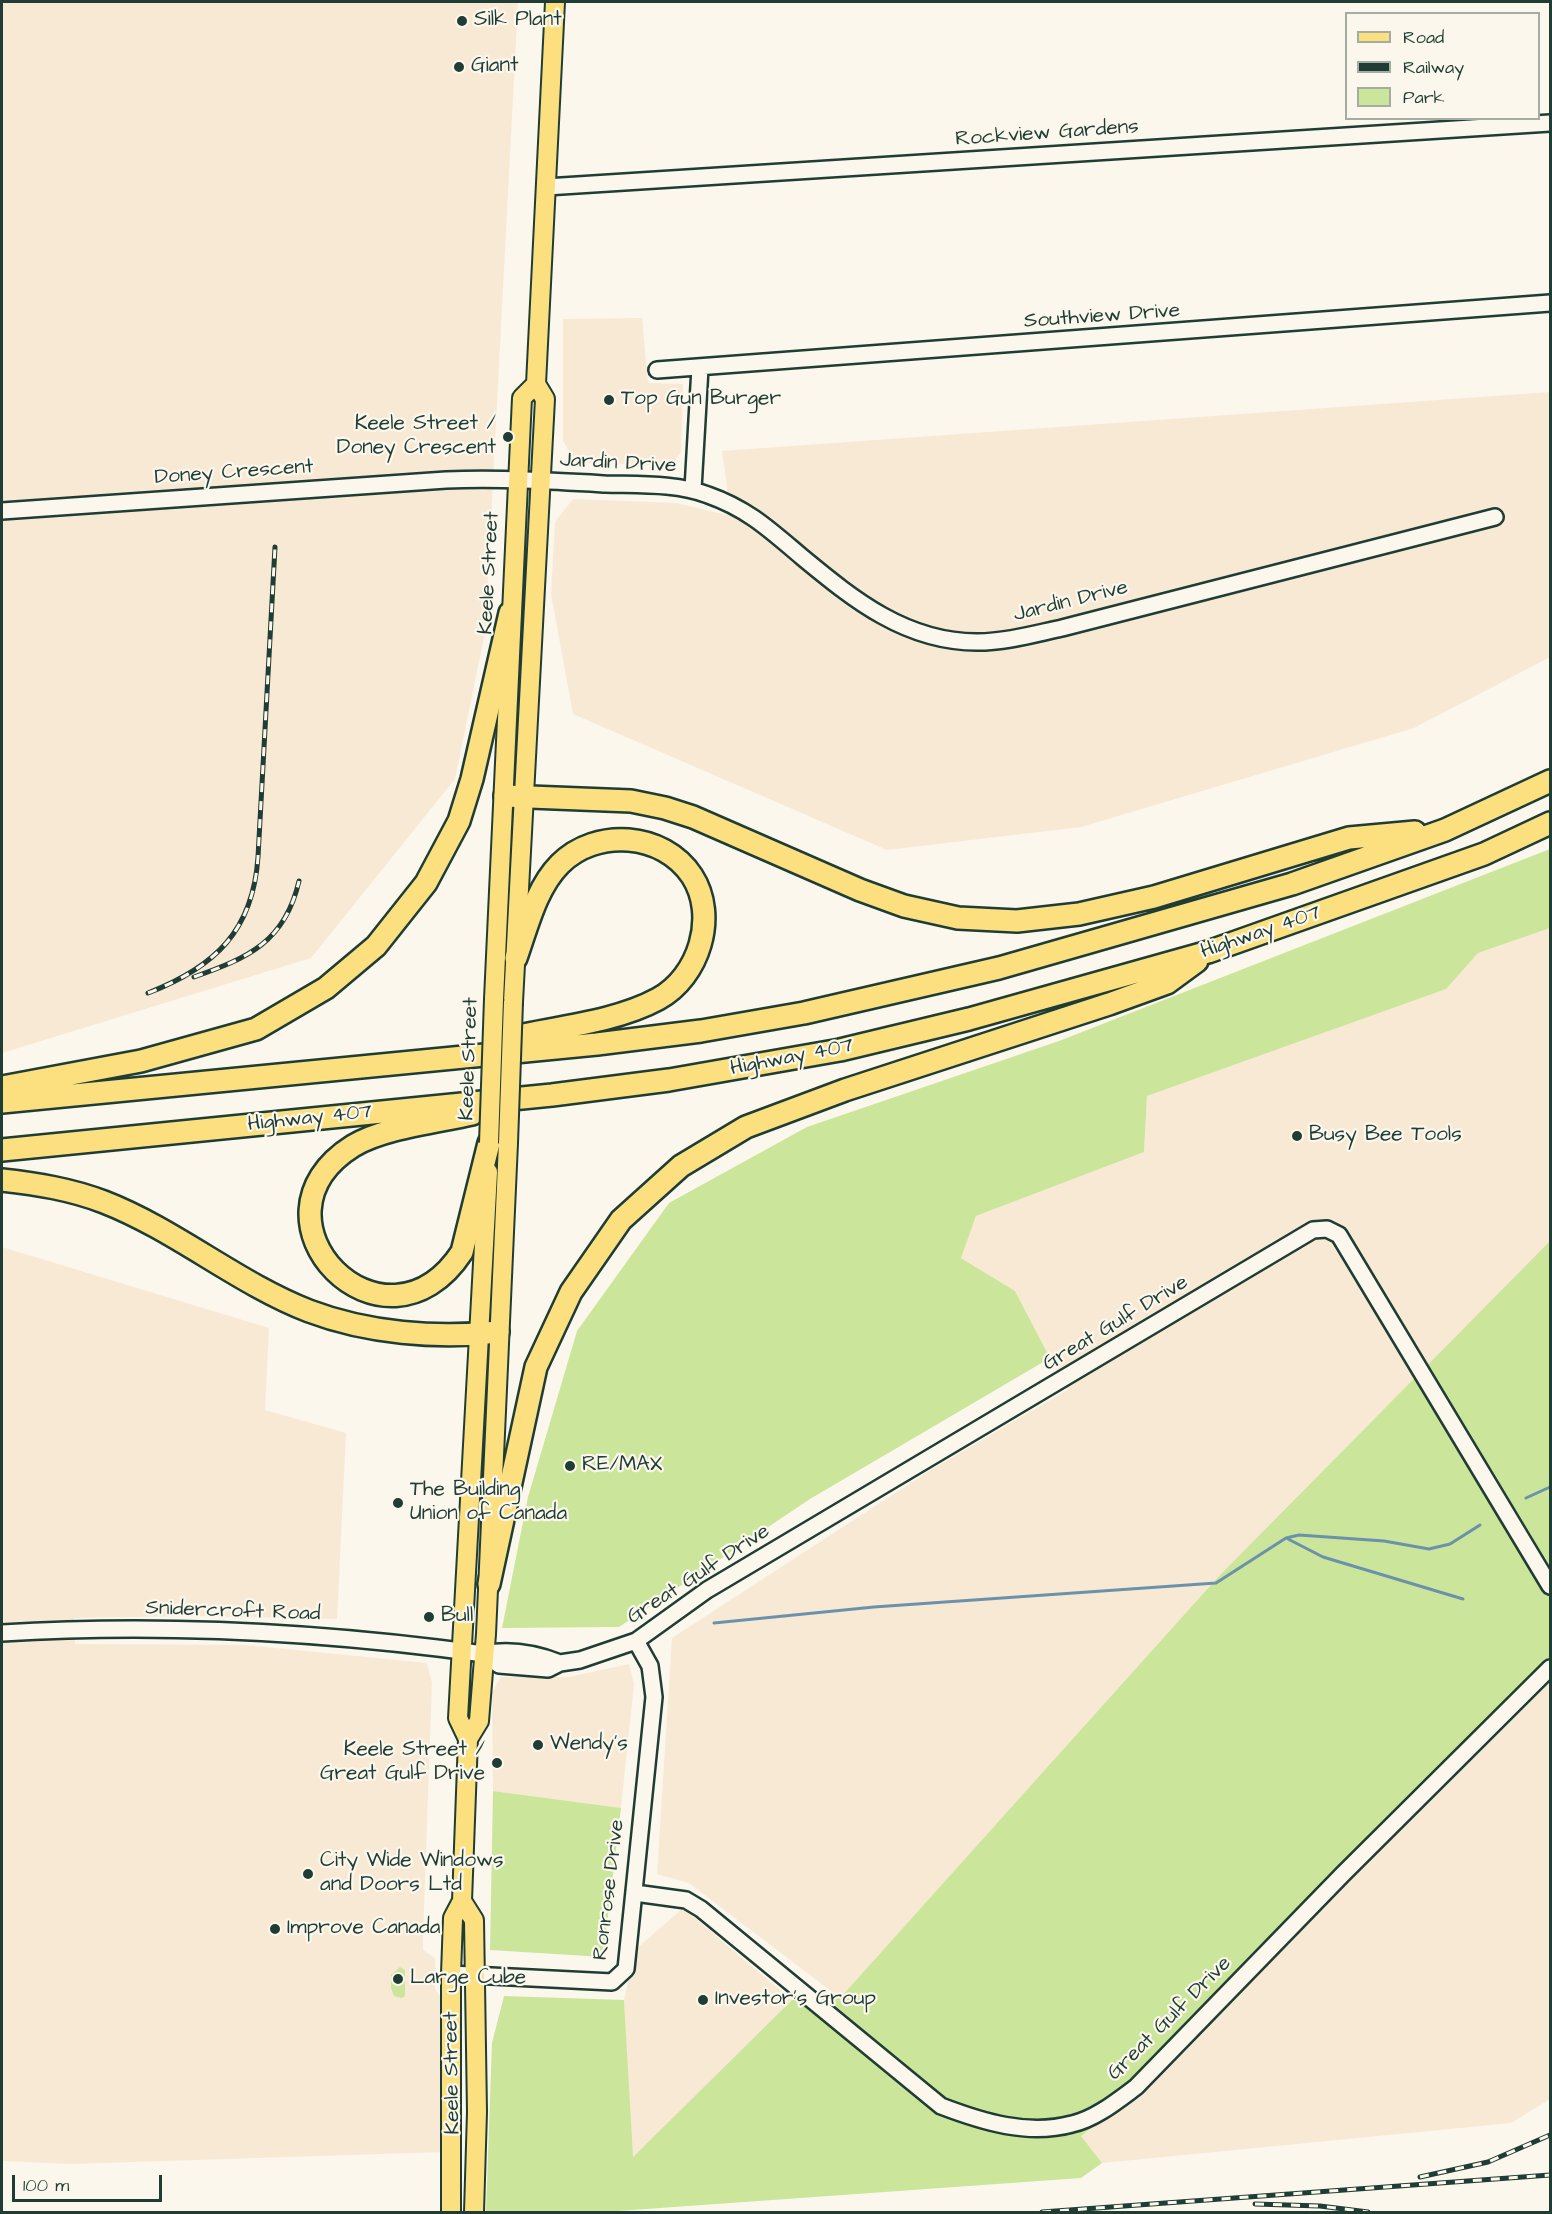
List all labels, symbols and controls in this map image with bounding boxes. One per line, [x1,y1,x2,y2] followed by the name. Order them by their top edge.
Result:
[474,8,562,34] place label: Silk Plant
[1345,12,1540,120] legend
[455,14,469,28] marker: Silk Plant
[1403,25,1444,50] text: Road
[471,54,518,80] place label: Giant
[1403,55,1464,80] text: Railway
[452,60,466,74] marker: Giant
[1403,85,1445,110] text: Park
[954,115,1140,153] street label: Rockview Gardens
[1023,299,1181,335] street label: Southview Drive
[621,387,781,413] place label: Top Gun Burger
[602,393,616,407] marker: Top Gun Burger
[337,412,496,462] place label: Keele Street / Doney Crescent
[501,430,515,444] marker: Keele Street / Doney Crescent
[559,448,677,480] street label: Jardin Drive
[154,455,314,491] street label: Doney Crescent
[474,511,506,635] street label: Keele Street
[1011,576,1131,628] street label: Jardin Drive
[1198,901,1324,965] street label: Highway 407
[455,997,485,1121] street label: Keele Street
[728,1034,856,1082] street label: Highway 407
[246,1100,374,1138] street label: Highway 407
[1309,1123,1462,1149] place label: Busy Bee Tools
[1290,1129,1304,1143] marker: Busy Bee Tools
[1039,1271,1193,1377] street label: Great Gulf Drive
[582,1453,662,1479] place label: RE/MAX
[563,1459,577,1473] marker: RE/MAX
[410,1478,567,1528] place label: The Building Union of Canada
[391,1496,405,1510] marker: The Building Union of Canada
[623,1519,775,1631] street label: Great Gulf Drive
[145,1596,321,1628] street label: Snidercroft Road
[441,1604,473,1630] place label: Bull
[422,1610,436,1624] marker: Bull
[550,1732,628,1758] place label: Wendy's
[320,1738,485,1788] place label: Keele Street / Great Gulf Drive
[531,1738,545,1752] marker: Wendy's
[490,1756,504,1770] marker: Keele Street / Great Gulf Drive
[589,1818,631,1962] street label: Ronrose Drive
[320,1849,503,1899] place label: City Wide Windows and Doors Ltd
[301,1867,315,1881] marker: City Wide Windows and Doors Ltd
[287,1916,440,1942] place label: Improve Canada
[268,1922,282,1936] marker: Improve Canada
[1103,1952,1237,2086] street label: Great Gulf Drive
[410,1966,526,1992] place label: Large Cube
[391,1972,405,1986] marker: Large Cube
[715,1987,876,2013] place label: Investor's Group
[696,1993,710,2007] marker: Investor's Group
[439,2011,467,2135] street label: Keele Street
[15,2163,165,2201] scale bar
[23,2173,69,2198] text: 100 m

